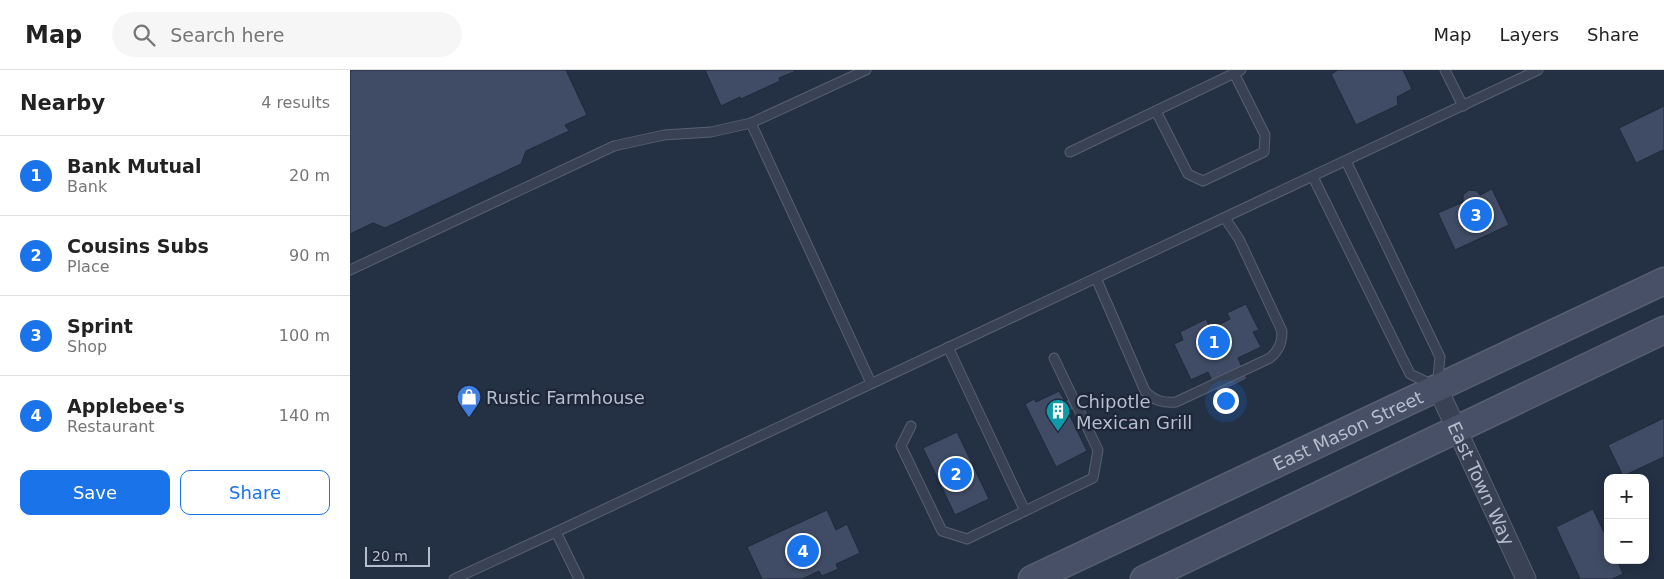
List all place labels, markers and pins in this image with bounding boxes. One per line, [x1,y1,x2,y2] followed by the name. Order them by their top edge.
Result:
[1460,196,1492,234] pin: 3
[1198,323,1230,361] pin: 1
[456,384,482,418] shop icon: Rustic Farmhouse
[486,387,645,408] place label: Rustic Farmhouse
[1076,391,1192,433] place label: Chipotle Mexican Grill
[1045,398,1071,432] building icon: Chipotle Mexican Grill
[940,455,972,493] pin: 2
[787,532,819,570] pin: 4

